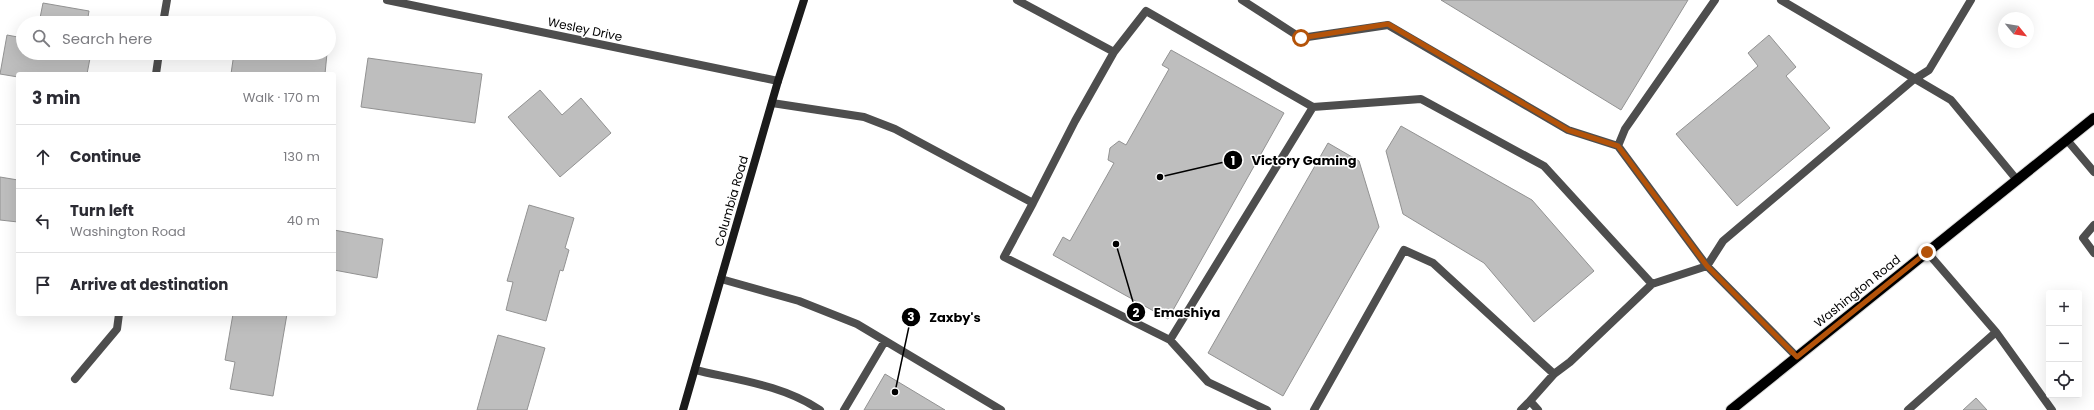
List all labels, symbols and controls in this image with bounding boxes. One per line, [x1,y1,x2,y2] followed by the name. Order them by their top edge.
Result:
[1998,12,2034,48] north arrow
[546,13,624,45] street label: Wesley Drive
[16,16,336,60] search box
[30,27,52,49] icon: search
[62,28,152,49] text: Search here
[1292,29,1310,47] route start
[32,86,80,110] text: 3 min
[243,88,320,107] text: Walk · 170 m
[32,146,54,168] icon: ahead
[70,146,141,167] text: Continue
[283,147,320,166] text: 130 m
[1223,148,1364,173] callout: Victory Gaming
[1251,151,1357,170] text: Victory Gaming
[1231,152,1235,169] text: 1
[710,154,752,248] street label: Columbia Road
[70,200,134,221] text: Turn left
[32,210,54,232] icon: left
[287,211,320,230] text: 40 m
[70,222,186,241] text: Washington Road
[1918,243,1936,261] route end
[1810,251,1904,331] street label: Washington Road
[32,274,54,296] icon: arrive
[70,274,228,295] text: Arrive at destination
[2046,290,2082,398] map controls
[2046,290,2082,326] button: +
[1126,300,1229,325] callout: Emashiya
[1154,303,1220,322] text: Emashiya
[1133,304,1140,321] text: 2
[901,305,988,330] callout: Zaxby's
[907,308,915,325] text: 3
[929,308,981,327] text: Zaxby's
[2046,326,2082,362] button: −
[2046,362,2082,398] button: locate

